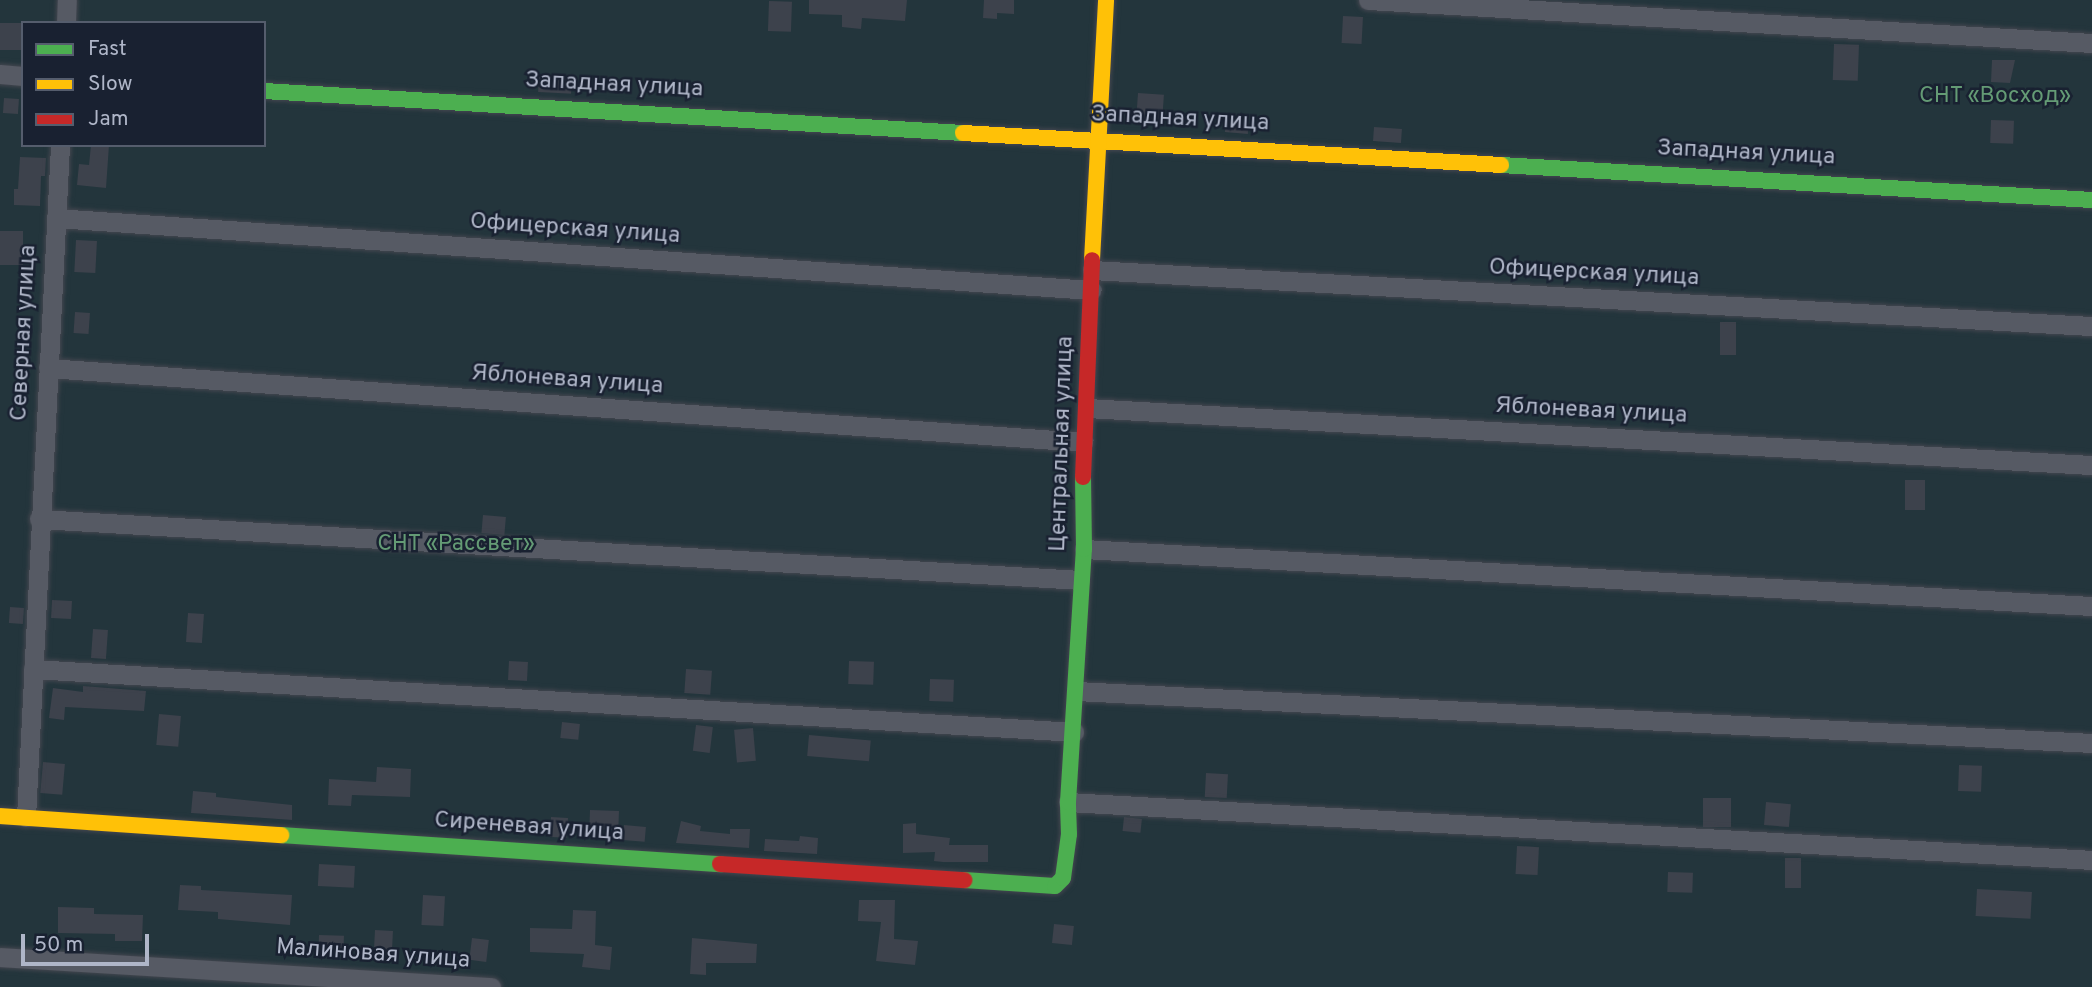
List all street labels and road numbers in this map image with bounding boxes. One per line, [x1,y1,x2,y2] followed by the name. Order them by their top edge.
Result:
[524,68,704,104] street label: Западная улица
[1090,102,1270,138] street label: Западная улица
[1656,136,1836,172] street label: Западная улица
[469,209,681,251] street label: Офицерская улица
[7,244,43,422] street label: Северная улица
[1488,255,1700,293] street label: Офицерская улица
[1045,336,1081,552] street label: Центральная улица
[470,361,664,401] street label: Яблоневая улица
[1494,393,1688,431] street label: Яблоневая улица
[433,808,625,848] street label: Сиреневая улица
[275,934,471,976] street label: Малиновая улица

